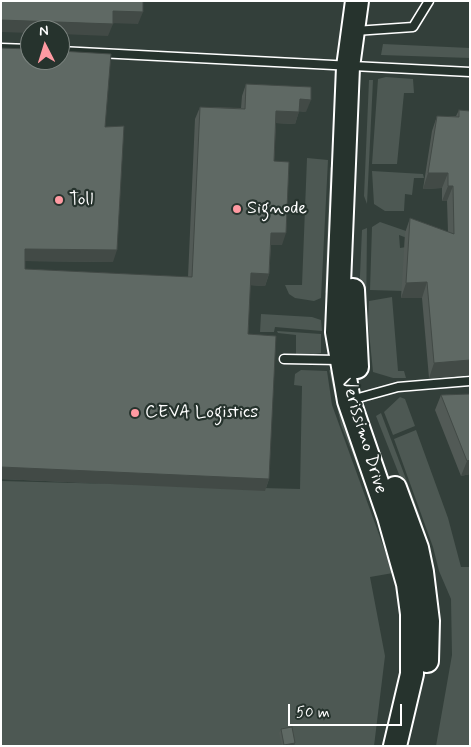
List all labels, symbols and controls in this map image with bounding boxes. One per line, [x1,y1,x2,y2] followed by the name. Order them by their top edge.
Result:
[20,20,70,70] north arrow
[38,22,49,40] text: N
[69,189,93,211] place label: Toll
[53,194,65,206] marker: Toll
[247,198,307,220] place label: Signode
[231,203,243,215] marker: Signode
[335,375,391,497] street label: Verissimo Drive
[145,402,258,424] place label: CEVA Logistics
[129,407,141,419] marker: CEVA Logistics
[291,694,405,726] scale bar
[296,703,330,723] text: 50 m

